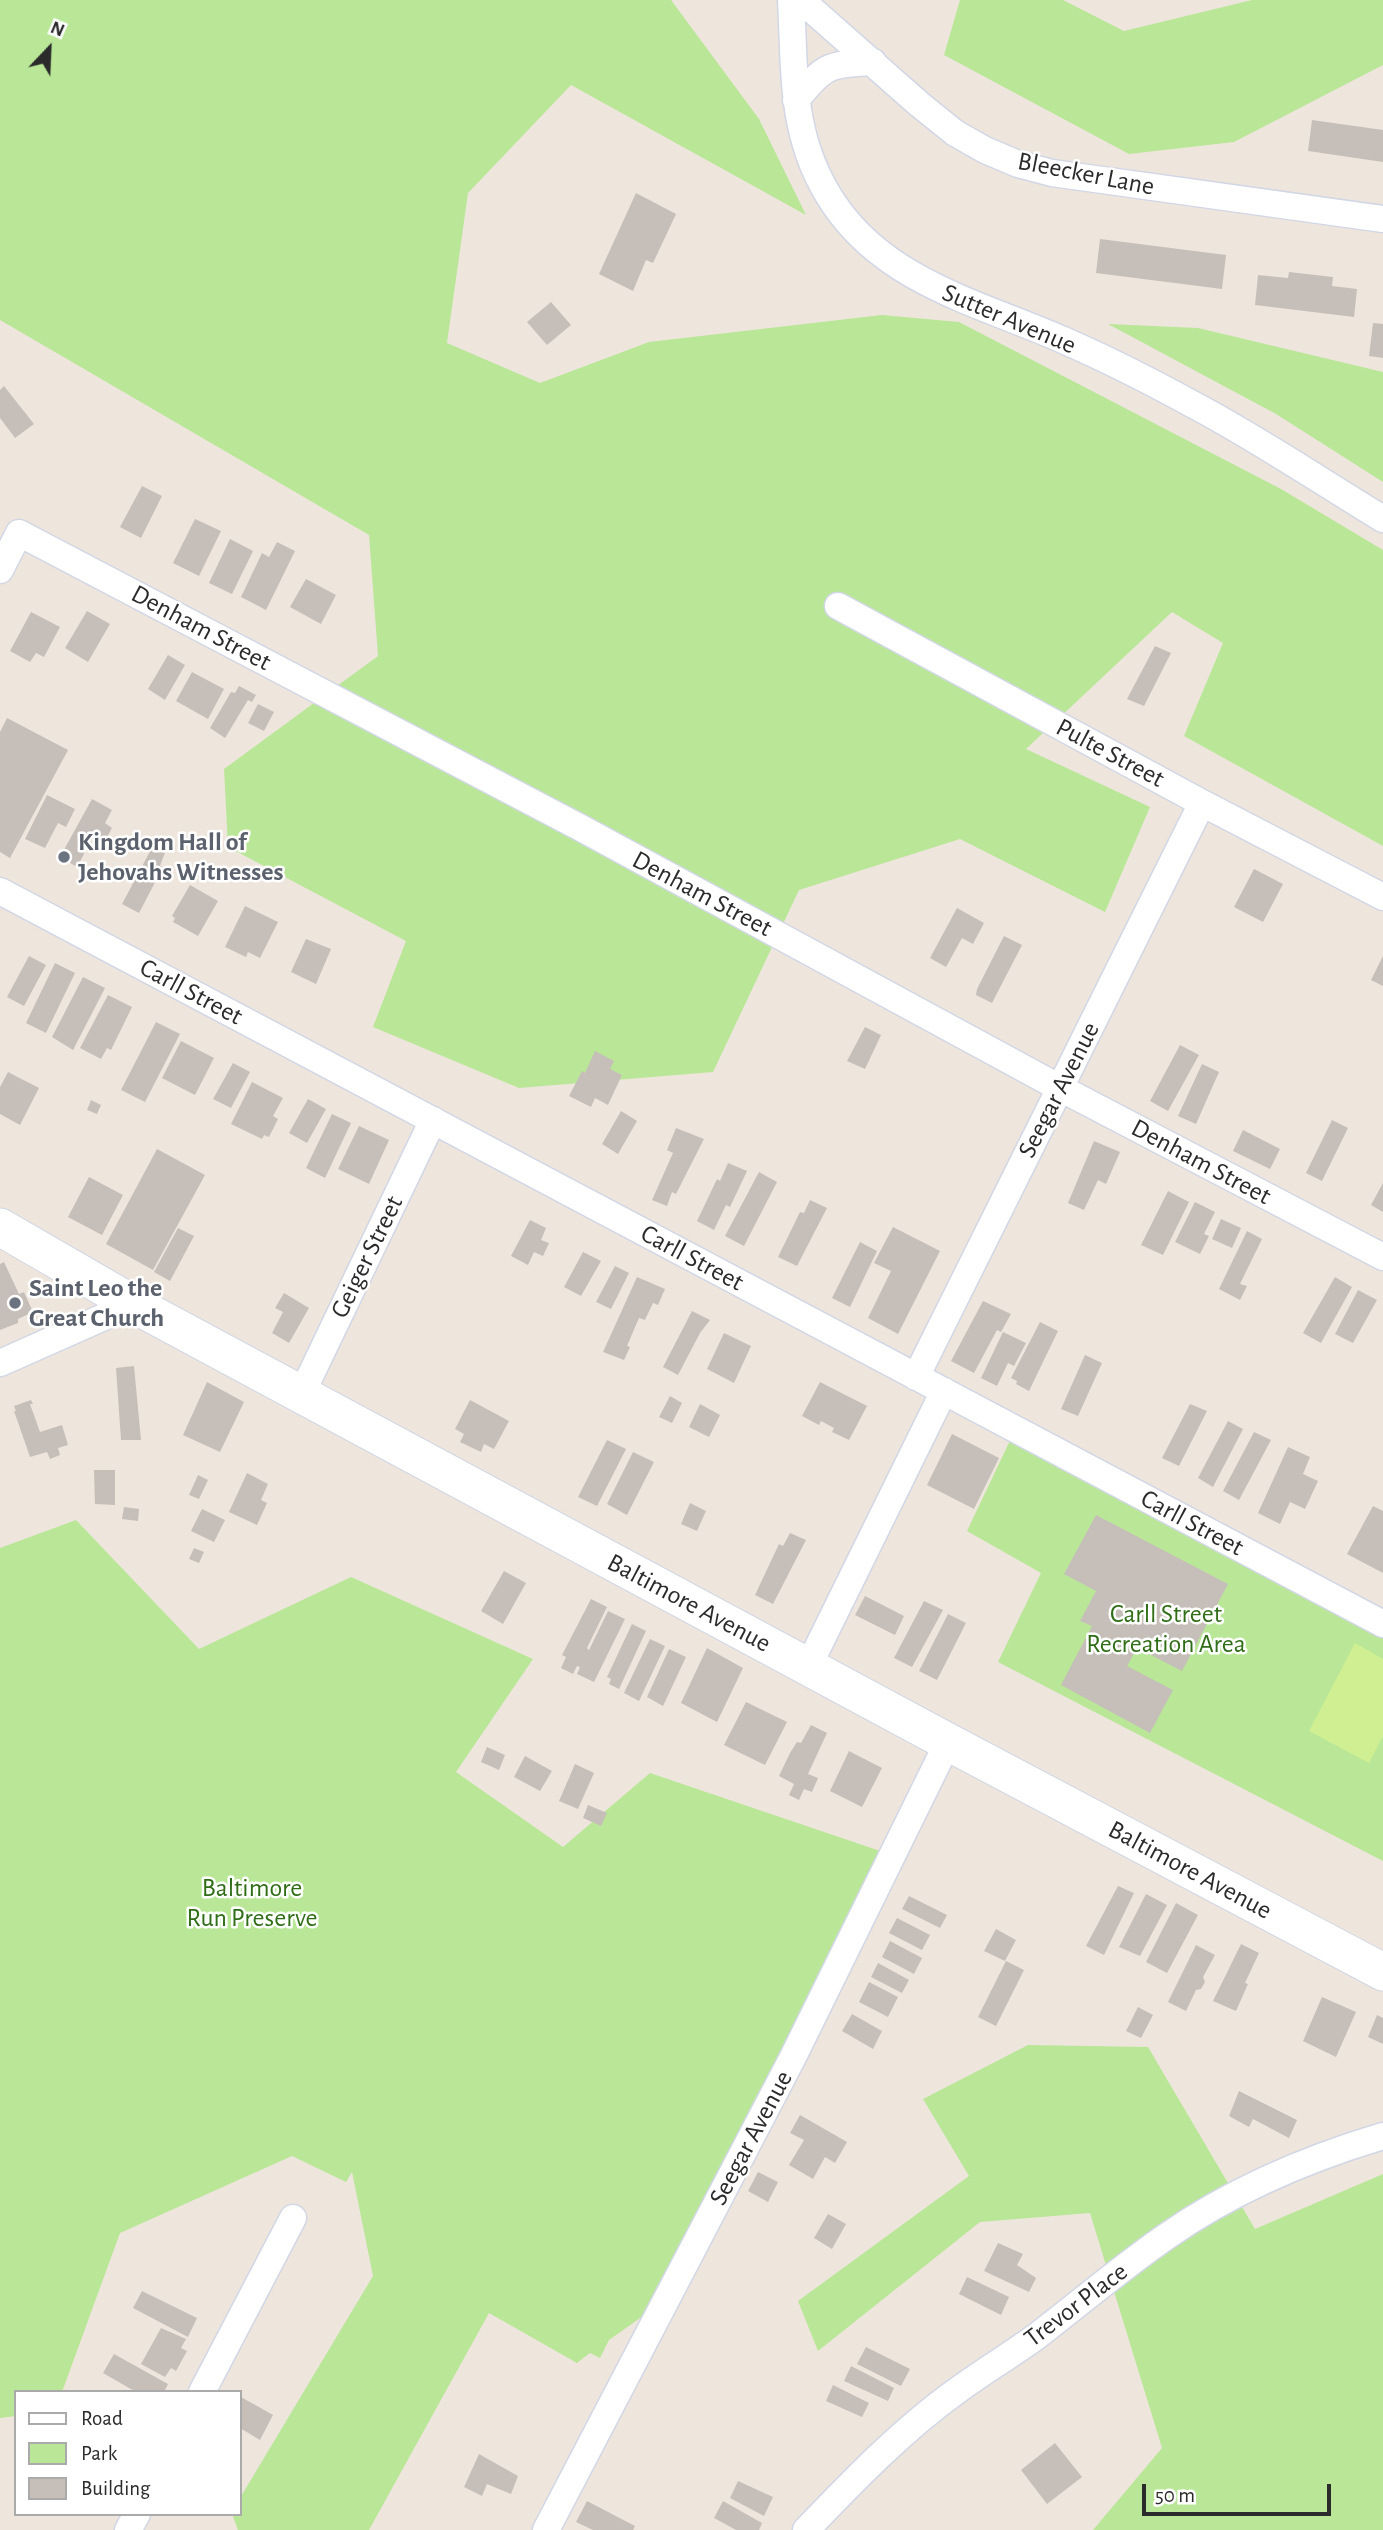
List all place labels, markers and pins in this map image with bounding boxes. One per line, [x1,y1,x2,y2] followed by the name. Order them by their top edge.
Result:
[78,826,284,888] place label: Kingdom Hall of Jehovahs Witnesses
[56,849,72,865] marker: Kingdom Hall of Jehovahs Witnesses
[29,1272,164,1334] place label: Saint Leo the Great Church
[7,1295,23,1311] marker: Saint Leo the Great Church

